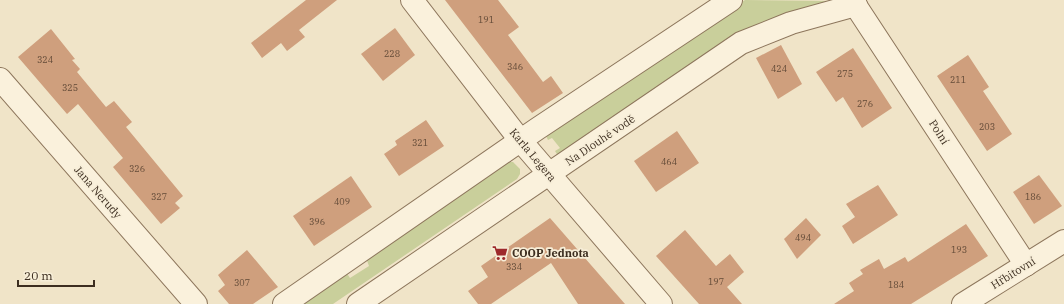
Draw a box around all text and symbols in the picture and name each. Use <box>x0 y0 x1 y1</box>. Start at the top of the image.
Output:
house number: 191 <box>478 14 494 25</box>
house number: 228 <box>384 48 400 59</box>
house number: 324 <box>37 54 53 65</box>
house number: 346 <box>507 61 523 72</box>
house number: 424 <box>771 63 787 74</box>
house number: 275 <box>837 68 853 79</box>
house number: 211 <box>950 74 966 85</box>
house number: 325 <box>62 82 78 93</box>
house number: 276 <box>857 98 873 109</box>
street label: Na Dlouhé vodě <box>562 111 638 168</box>
street label: Polní <box>926 117 952 147</box>
house number: 203 <box>979 121 995 132</box>
street label: Karla Legera <box>507 125 559 185</box>
house number: 321 <box>412 137 428 148</box>
house number: 464 <box>661 156 677 167</box>
street label: Jana Nerudy <box>71 163 125 221</box>
house number: 326 <box>129 163 145 174</box>
house number: 327 <box>151 191 167 202</box>
house number: 186 <box>1025 191 1041 202</box>
house number: 409 <box>334 196 350 207</box>
house number: 396 <box>309 216 325 227</box>
house number: 494 <box>795 232 811 243</box>
supermarket icon: COOP Jednota <box>491 244 509 262</box>
house number: 193 <box>951 244 967 255</box>
place label: COOP Jednota <box>512 246 589 260</box>
street label: Hřbitovní <box>988 254 1038 292</box>
house number: 334 <box>506 261 522 272</box>
scale bar <box>18 262 94 288</box>
text: 20 m <box>24 268 53 283</box>
house number: 197 <box>708 276 724 287</box>
house number: 307 <box>234 277 250 288</box>
house number: 184 <box>888 279 904 290</box>

